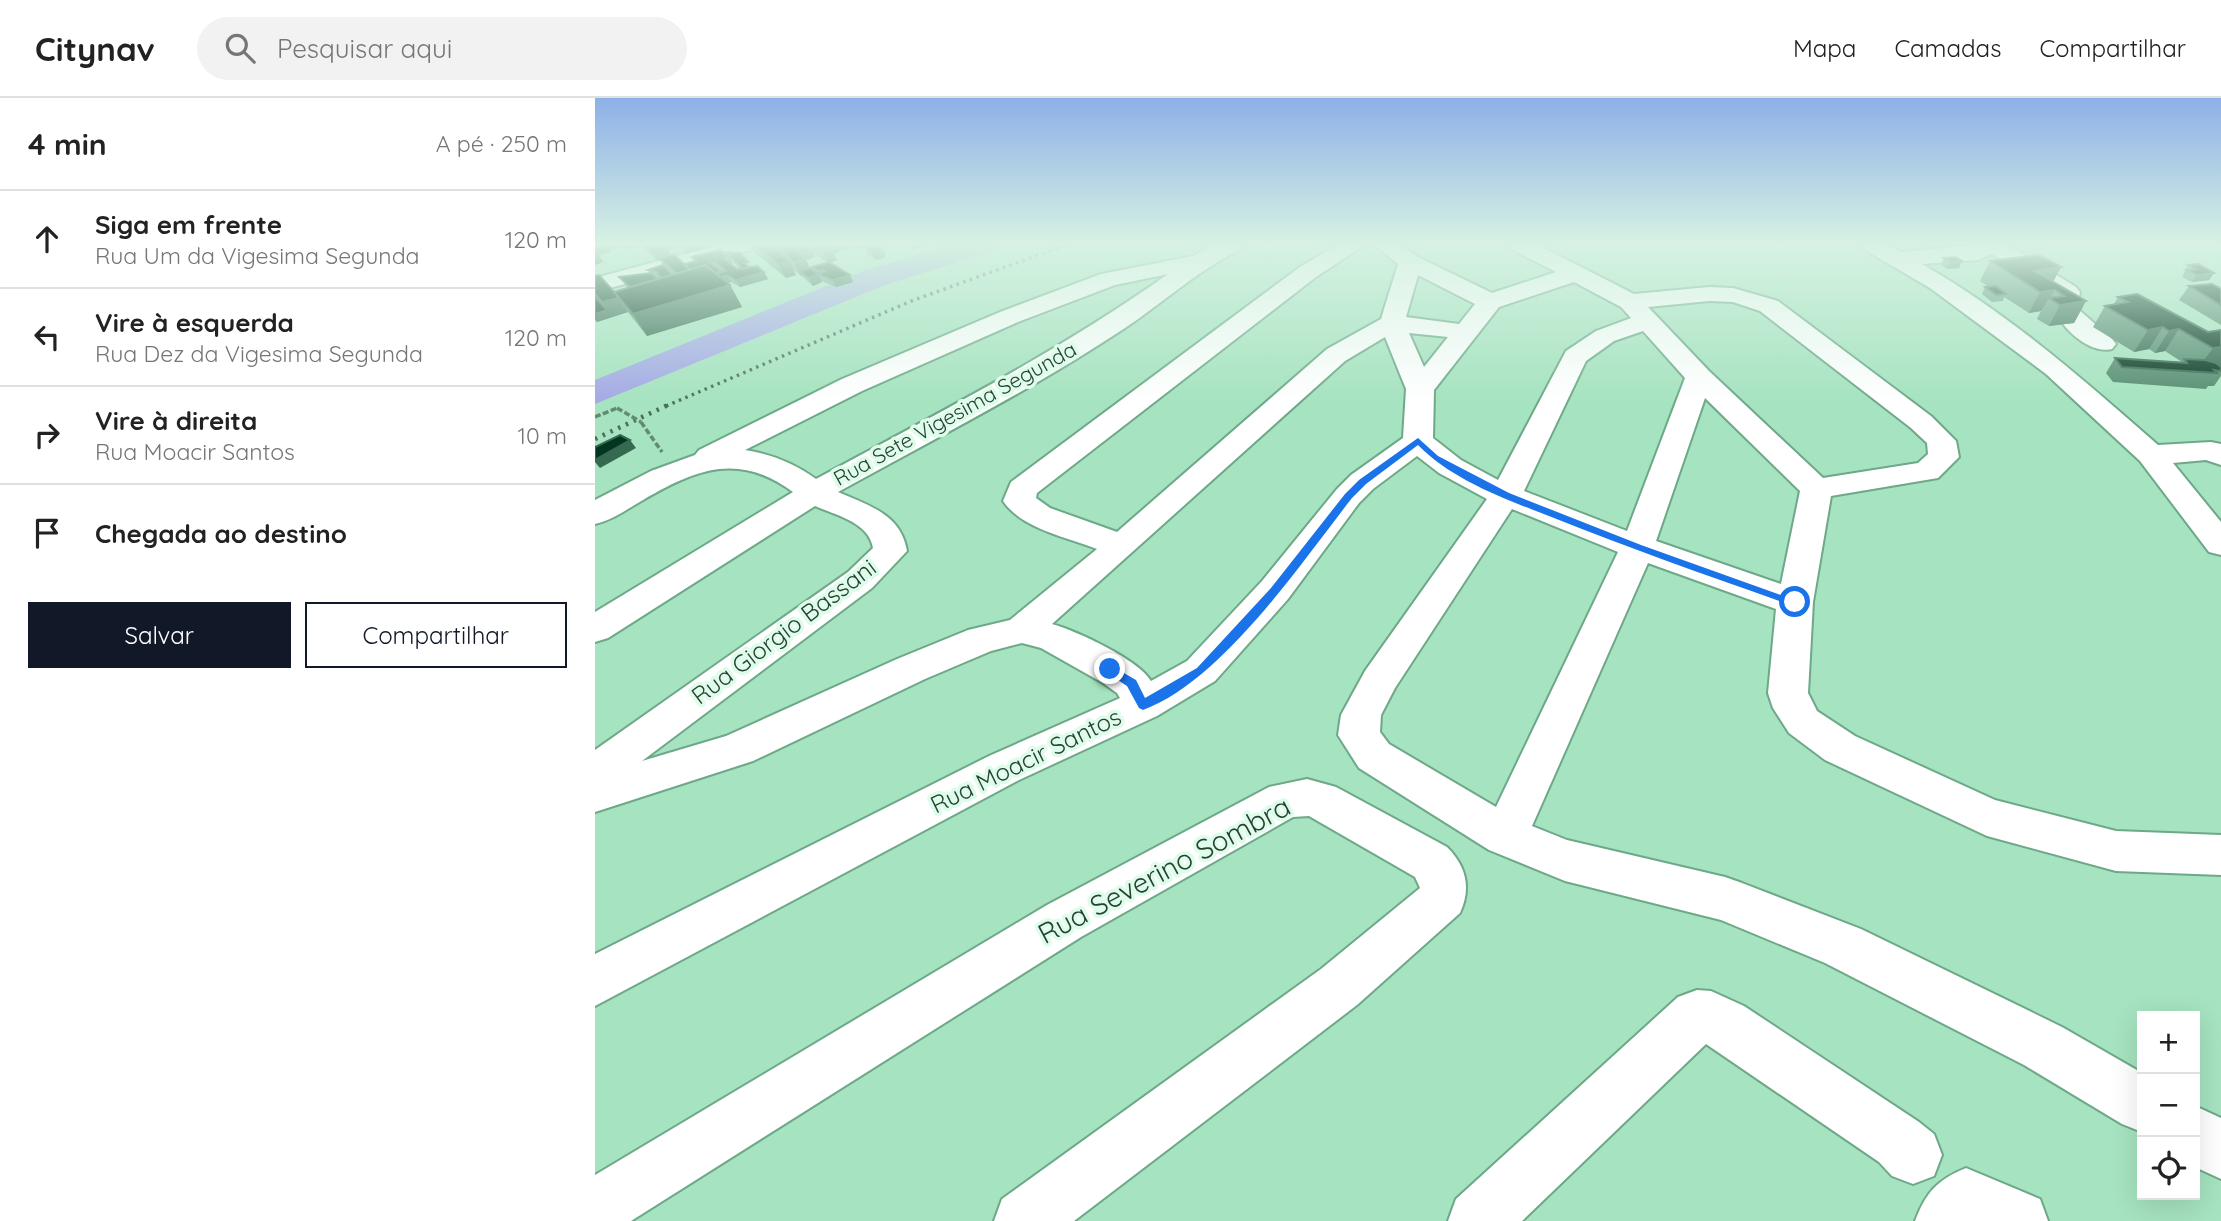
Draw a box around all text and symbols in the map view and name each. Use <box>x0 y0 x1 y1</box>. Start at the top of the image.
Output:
search box <box>197 17 687 80</box>
text: Citynav <box>35 28 155 69</box>
icon: search <box>221 29 259 67</box>
text: Pesquisar aqui <box>277 32 452 65</box>
text: Mapa <box>1793 33 1856 63</box>
text: Camadas <box>1894 33 2001 63</box>
text: Compartilhar <box>2039 33 2186 63</box>
text: 4 min <box>28 125 107 163</box>
text: A pé · 250 m <box>436 129 567 158</box>
text: Siga em frente <box>95 208 282 241</box>
icon: ahead <box>28 220 66 258</box>
text: 120 m <box>505 225 567 254</box>
text: Rua Um da Vigesima Segunda <box>95 241 420 270</box>
text: Vire à esquerda <box>95 306 294 339</box>
icon: left <box>28 318 66 356</box>
text: 120 m <box>505 323 567 352</box>
street label: Rua Sete Vigesima Segunda <box>829 335 1080 491</box>
text: Rua Dez da Vigesima Segunda <box>95 339 423 368</box>
text: Vire à direita <box>95 404 257 437</box>
icon: right <box>28 416 66 454</box>
text: 10 m <box>518 421 567 450</box>
text: Rua Moacir Santos <box>95 437 295 466</box>
icon: arrive <box>28 514 66 552</box>
text: Chegada ao destino <box>95 517 347 550</box>
street label: Rua Giorgio Bassani <box>685 552 882 710</box>
route start <box>1779 586 1810 617</box>
button: Salvar <box>28 602 291 668</box>
button: Compartilhar <box>305 602 567 668</box>
route end <box>1094 653 1125 684</box>
street label: Rua Moacir Santos <box>925 701 1126 819</box>
street label: Rua Severino Sombra <box>1031 788 1296 951</box>
map controls <box>2137 1011 2200 1200</box>
button: + <box>2137 1011 2200 1074</box>
button: − <box>2137 1074 2200 1137</box>
button: locate <box>2137 1137 2200 1200</box>

